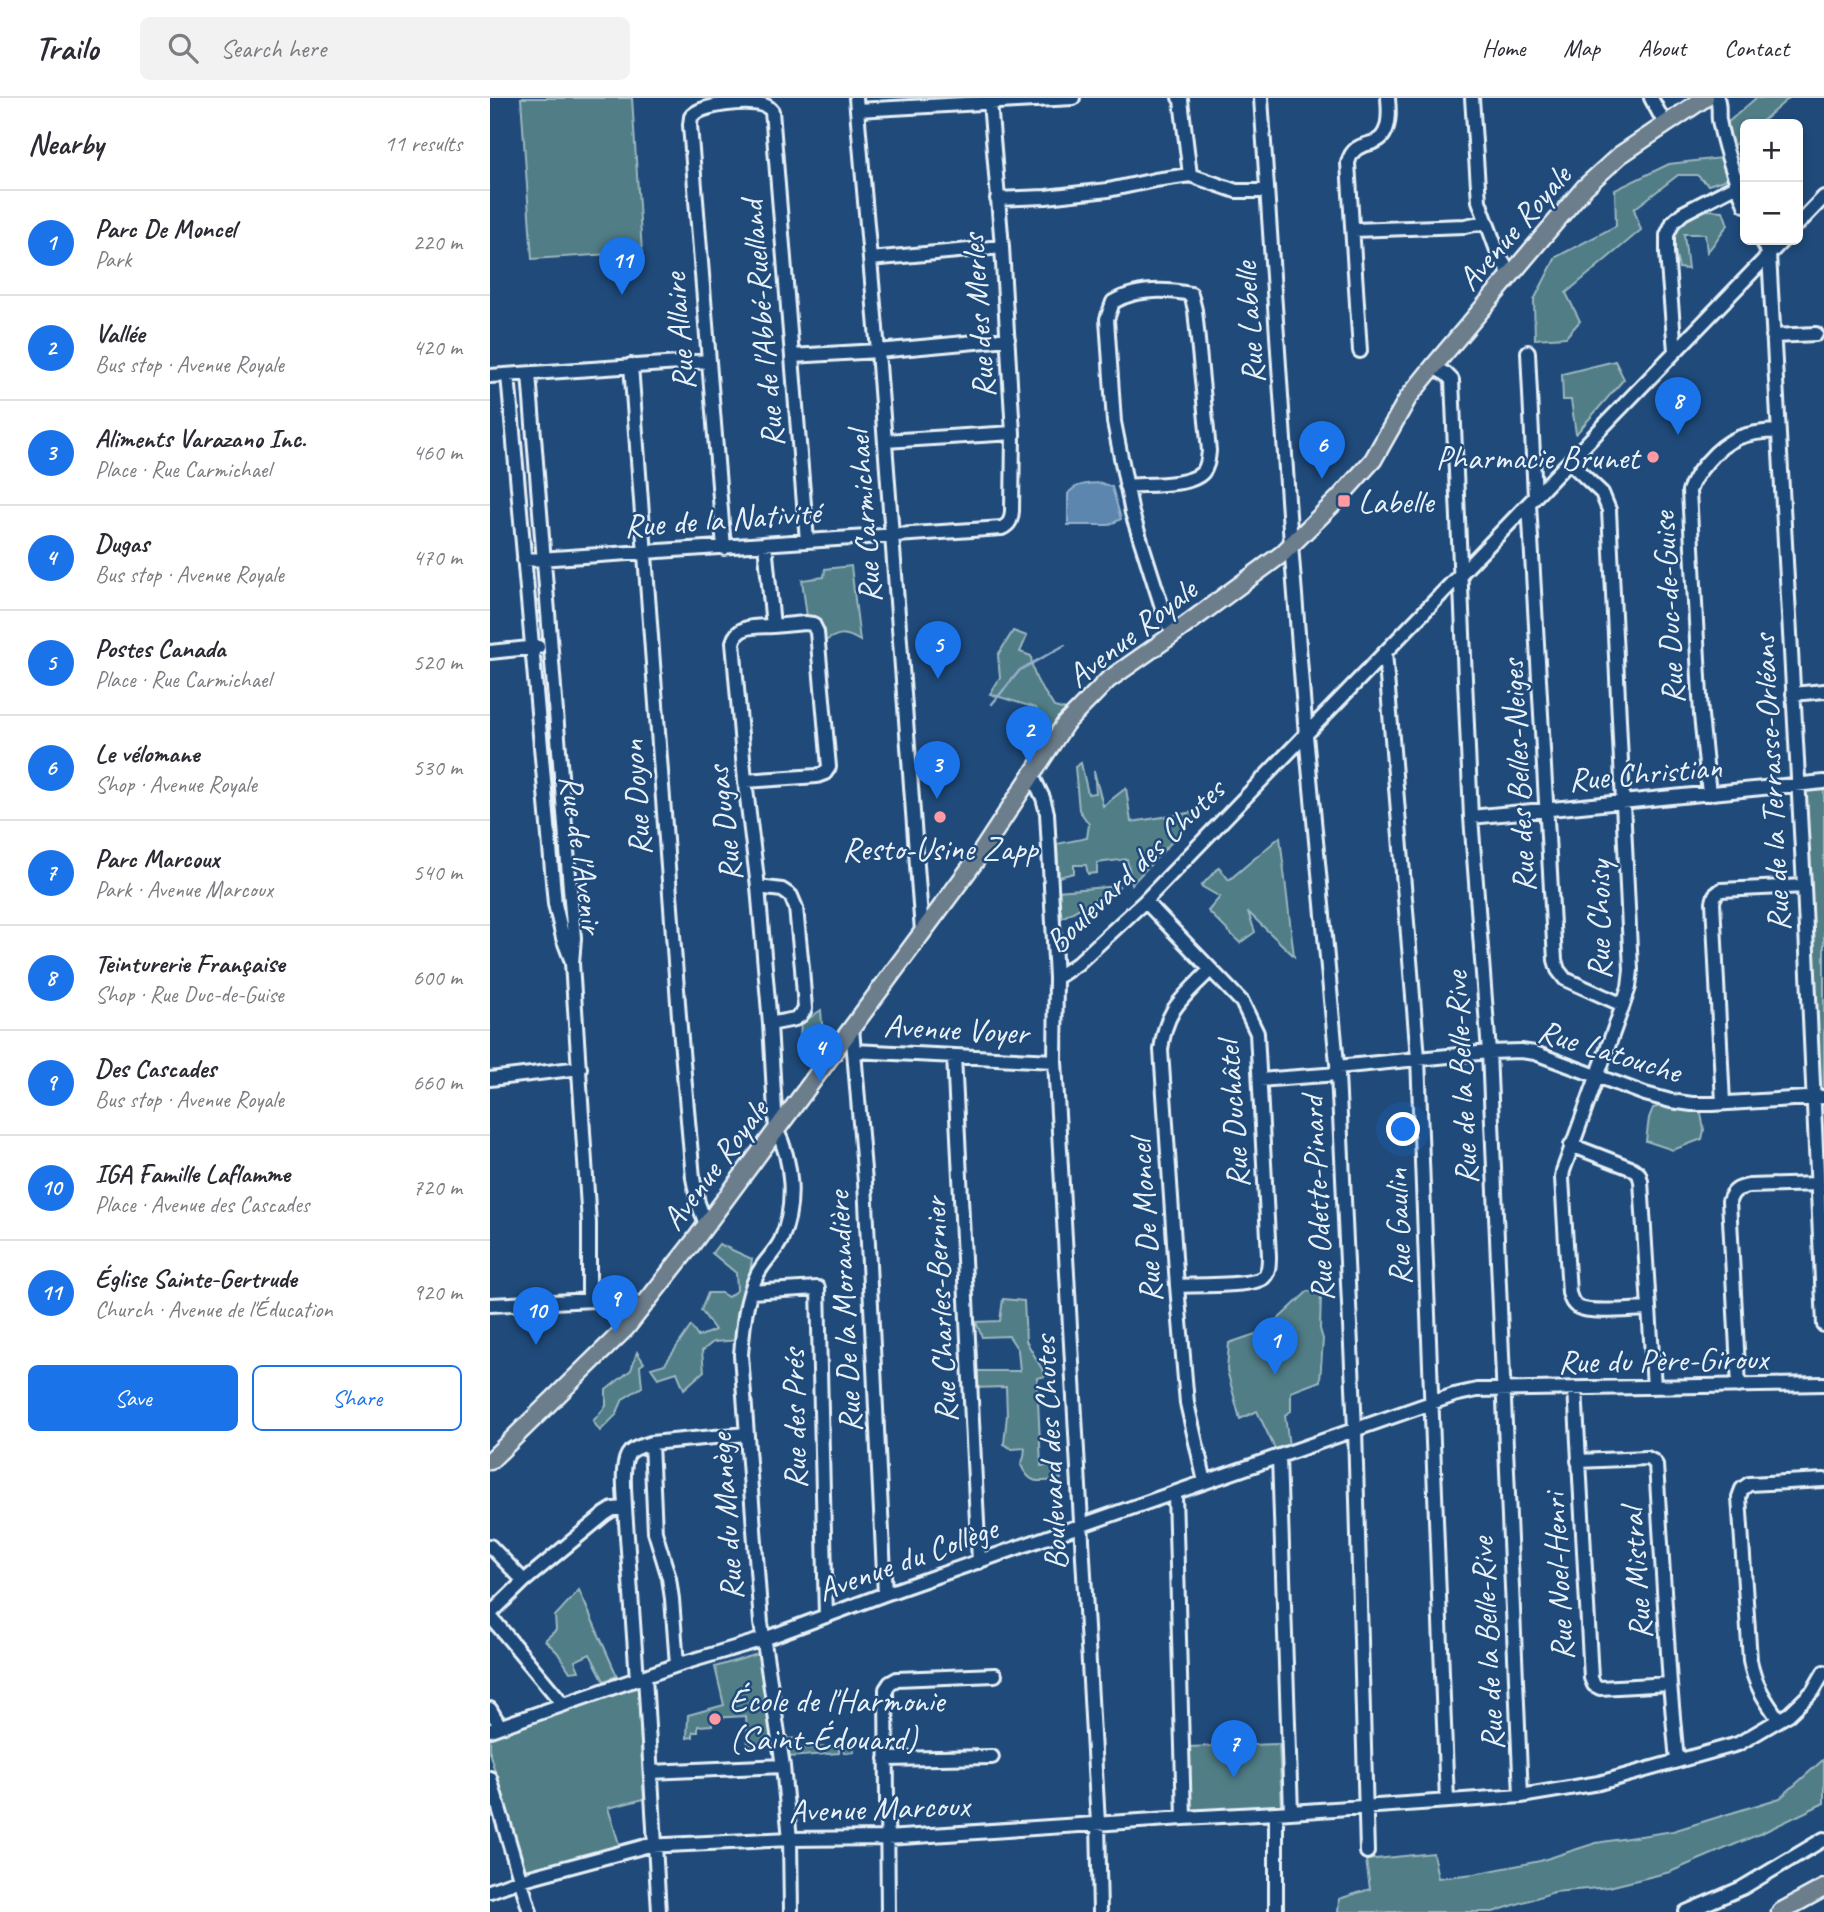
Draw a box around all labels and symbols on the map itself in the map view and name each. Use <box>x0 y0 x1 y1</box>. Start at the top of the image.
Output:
street label: Avenue Royale <box>1448 154 1581 299</box>
street label: Rue de l'Abbé-Ruelland <box>730 194 794 449</box>
street label: Rue des Merles <box>951 230 1005 399</box>
pin: 11 <box>599 237 645 295</box>
street label: Rue Labelle <box>1224 258 1274 385</box>
street label: Rue Allaire <box>653 269 705 392</box>
pin: 8 <box>1655 377 1701 435</box>
pin: 6 <box>1299 421 1345 479</box>
street label: Rue Carmichael <box>837 424 891 604</box>
place label: Pharmacie Brunet <box>1436 437 1642 479</box>
marker: Pharmacie Brunet <box>1645 449 1661 465</box>
place label: Labelle <box>1358 481 1436 523</box>
street label: Rue de la Nativité <box>623 491 827 547</box>
marker: Labelle <box>1336 493 1352 509</box>
street label: Rue Duc-de-Guise <box>1642 509 1694 705</box>
street label: Avenue Royale <box>1058 568 1207 697</box>
pin: 5 <box>915 621 961 679</box>
street label: Rue de la Terrasse-Orléans <box>1742 631 1800 933</box>
street label: Rue des Belles-Neiges <box>1491 656 1545 893</box>
pin: 2 <box>1006 706 1052 764</box>
street label: Rue Doyon <box>611 738 661 857</box>
pin: 3 <box>914 741 960 799</box>
street label: Rue Christian <box>1567 745 1724 801</box>
street label: Rue Dugas <box>696 761 752 884</box>
street label: Boulevard des Chutes <box>1036 767 1236 962</box>
street label: Rue de l'Avenir <box>550 772 614 939</box>
marker: Resto-Usine Zapp <box>932 809 948 825</box>
place label: Resto-Usine Zapp <box>842 828 1039 870</box>
street label: Rue Choisy <box>1578 858 1620 980</box>
street label: Rue de la Belle-Rive <box>1434 968 1488 1186</box>
street label: Avenue Voyer <box>883 1004 1032 1054</box>
street label: Rue Latouche <box>1533 1009 1688 1093</box>
pin: 4 <box>797 1024 843 1082</box>
street label: Rue Duchâtel <box>1207 1035 1259 1190</box>
street label: Avenue Royale <box>652 1089 779 1239</box>
street label: Rue Odette-Pinard <box>1290 1090 1343 1303</box>
your location <box>1386 1112 1420 1146</box>
street label: Rue De Moncel <box>1118 1132 1172 1304</box>
street label: Rue Gaulin <box>1375 1168 1421 1286</box>
street label: Rue De la Morandière <box>817 1188 871 1434</box>
street label: Rue Charles-Bernier <box>913 1193 967 1424</box>
pin: 9 <box>592 1275 638 1333</box>
pin: 10 <box>513 1287 559 1345</box>
pin: 1 <box>1252 1317 1298 1375</box>
street label: Boulevard des Chutes <box>1023 1332 1077 1571</box>
street label: Rue du Père-Giroux <box>1558 1337 1771 1383</box>
street label: Rue des Prés <box>772 1346 816 1489</box>
street label: Rue du Manège <box>699 1430 753 1602</box>
street label: Rue Noel-Henri <box>1532 1488 1583 1662</box>
street label: Rue Mistral <box>1610 1501 1662 1641</box>
street label: Avenue du Collège <box>812 1506 1005 1611</box>
street label: Rue de la Belle-Rive <box>1460 1534 1514 1752</box>
place label: École de l'Harmonie (Saint-Édouard) <box>729 1680 947 1760</box>
marker: École de l'Harmonie (Saint-Édouard) <box>707 1711 723 1727</box>
pin: 7 <box>1211 1720 1257 1778</box>
street label: Avenue Marcoux <box>788 1784 973 1832</box>

